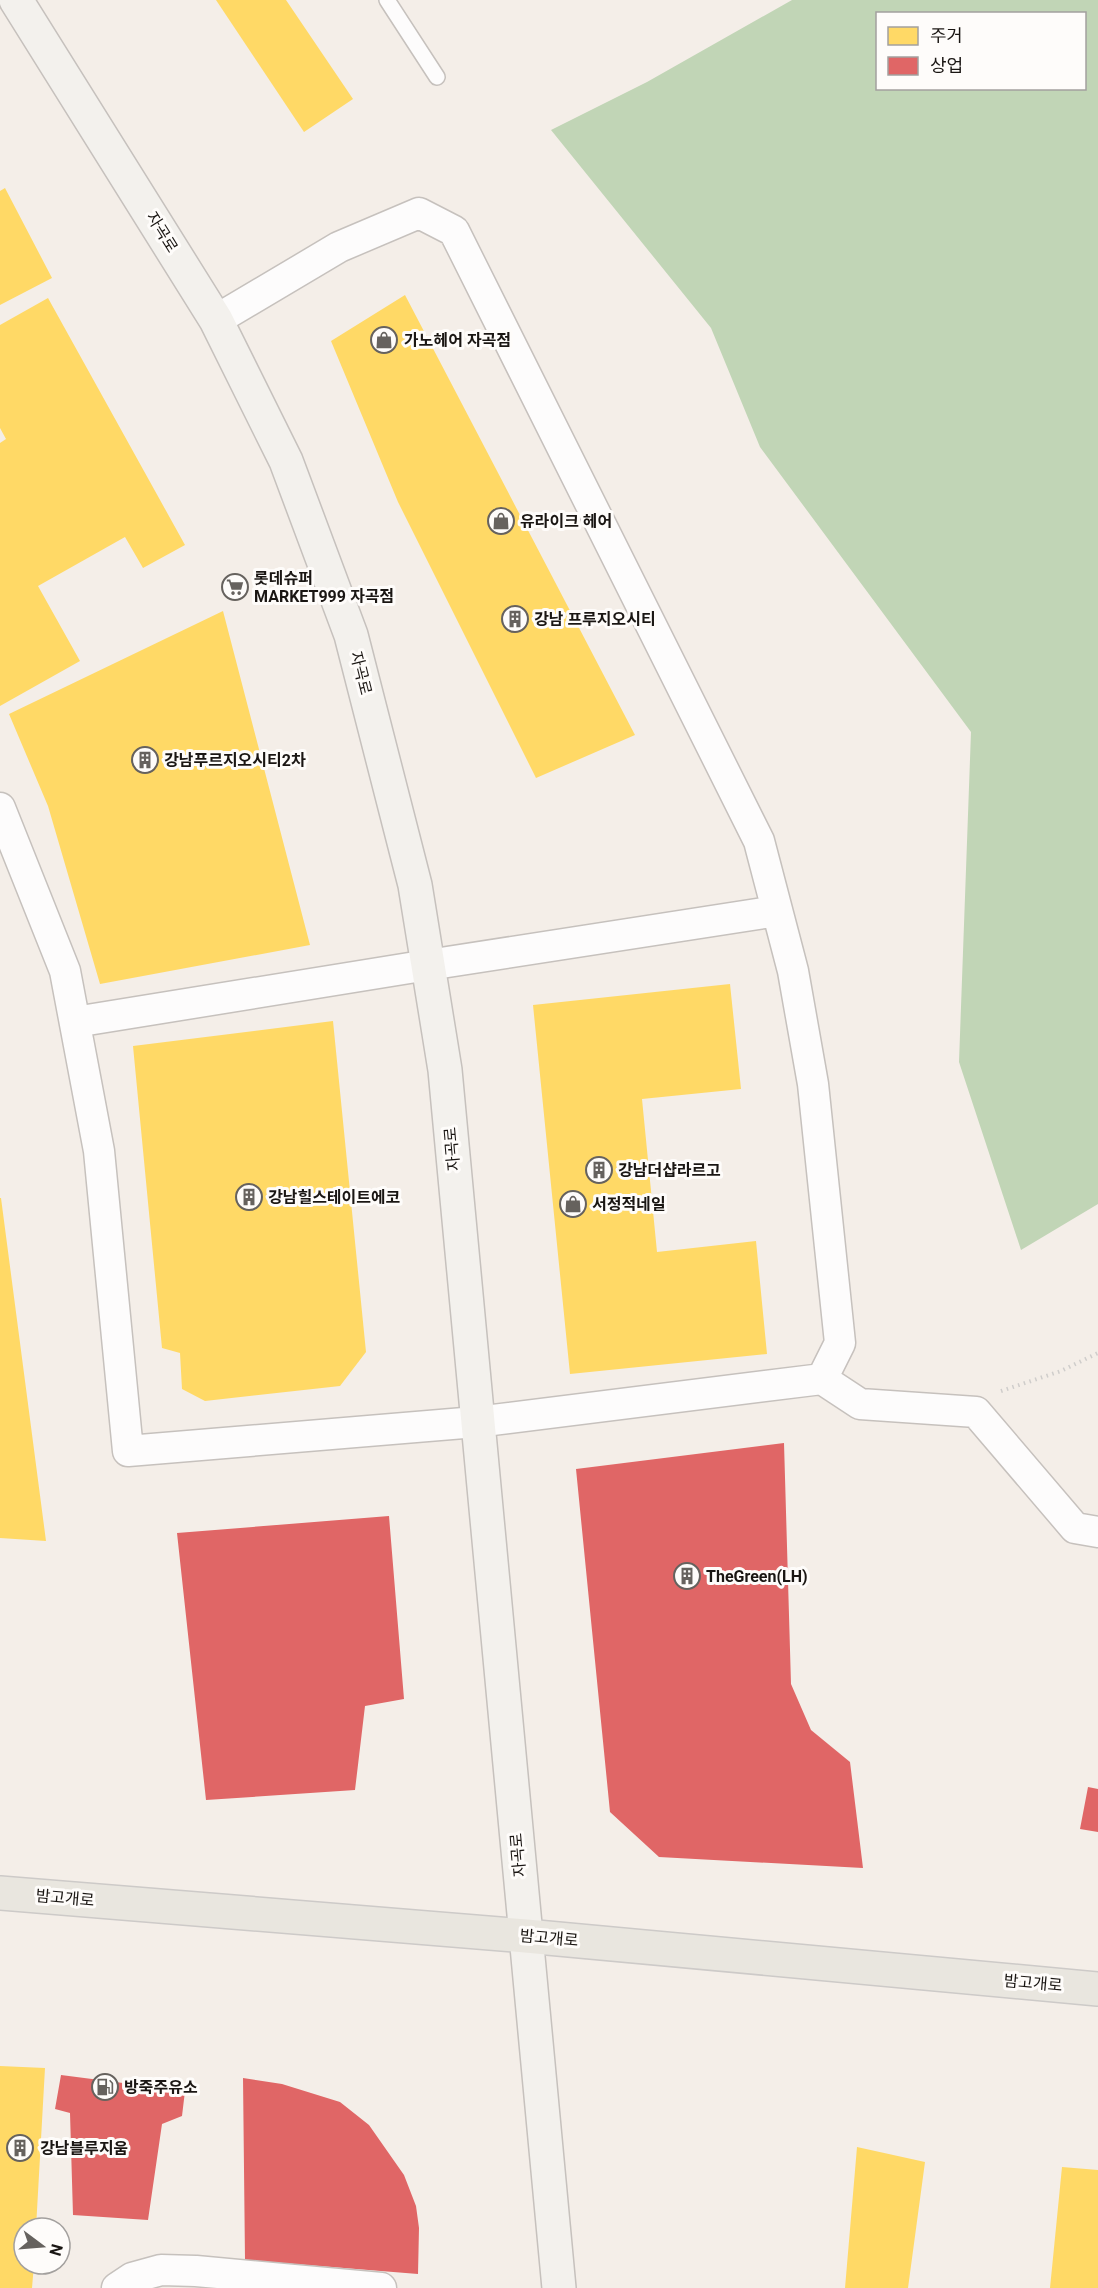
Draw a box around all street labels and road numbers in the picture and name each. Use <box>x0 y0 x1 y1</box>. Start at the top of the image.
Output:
street label: 자곡로 <box>142 208 182 256</box>
street label: 자곡로 <box>346 649 376 697</box>
street label: 자곡로 <box>441 1126 463 1172</box>
street label: 자곡로 <box>507 1832 529 1878</box>
street label: 밤고개로 <box>35 1886 95 1910</box>
street label: 밤고개로 <box>519 1926 579 1950</box>
street label: 밤고개로 <box>1003 1971 1063 1995</box>

